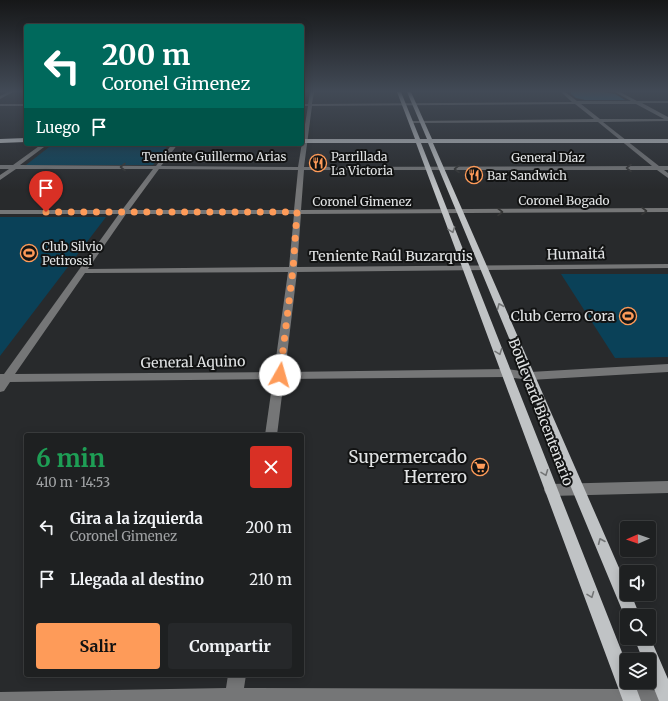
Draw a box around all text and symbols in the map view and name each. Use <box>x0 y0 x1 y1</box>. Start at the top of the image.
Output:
text: 200 m <box>102 37 190 73</box>
icon: left <box>36 40 88 92</box>
text: Coronel Gimenez <box>102 72 250 95</box>
icon: arrive <box>88 116 110 138</box>
text: Luego <box>36 118 80 137</box>
street label: Teniente Guillermo Arias <box>142 149 286 164</box>
place label: Parrillada La Victoria <box>331 149 394 178</box>
street label: General Díaz <box>511 150 585 165</box>
restaurant icon: Parrillada La Victoria <box>308 153 328 173</box>
one-way arrow <box>120 163 126 171</box>
one-way arrow <box>626 164 632 172</box>
one-way arrow <box>454 165 460 173</box>
restaurant icon: Bar Sandwich <box>464 165 484 185</box>
place label: Bar Sandwich <box>487 168 567 183</box>
pin <box>29 171 63 212</box>
icon: arrive <box>35 177 57 199</box>
street label: Coronel Bogado <box>519 193 609 208</box>
street label: Coronel Gimenez <box>313 194 412 209</box>
one-way arrow <box>641 207 647 215</box>
one-way arrow <box>497 208 503 216</box>
one-way arrow <box>447 227 456 234</box>
place label: Club Silvio Petirossi <box>42 239 103 268</box>
sports icon: Club Silvio Petirossi <box>19 243 39 263</box>
street label: Humaitá <box>547 244 606 264</box>
street label: Teniente Raúl Buzarquis <box>309 247 473 265</box>
one-way arrow <box>497 302 505 309</box>
sports icon: Club Cerro Cora <box>618 306 638 326</box>
place label: Club Cerro Cora <box>511 307 615 325</box>
street label: Boulevard Bicentenario <box>505 336 577 488</box>
one-way arrow <box>494 348 502 355</box>
street label: General Aquino <box>141 352 245 372</box>
position arrow <box>259 354 301 396</box>
text: 6 min <box>36 443 105 474</box>
button: close <box>250 446 292 488</box>
place label: Supermercado Herrero <box>348 446 467 488</box>
supermarket icon: Supermercado Herrero <box>470 457 490 477</box>
one-way arrow <box>540 470 548 477</box>
text: 410 m · 14:53 <box>36 474 110 491</box>
text: Gira a la izquierda <box>70 509 203 528</box>
icon: left <box>36 516 58 538</box>
text: 200 m <box>245 518 292 537</box>
north arrow <box>620 521 656 557</box>
map controls <box>620 521 656 689</box>
text: Coronel Gimenez <box>70 528 177 545</box>
one-way arrow <box>597 538 605 545</box>
button: sound <box>620 565 656 601</box>
icon: arrive <box>36 568 58 590</box>
text: Llegada al destino <box>70 570 204 589</box>
text: 210 m <box>249 570 292 589</box>
one-way arrow <box>587 591 595 598</box>
button: search <box>620 609 656 645</box>
button: Salir <box>36 623 160 669</box>
button: Compartir <box>168 623 292 669</box>
button: layers <box>620 653 656 689</box>

